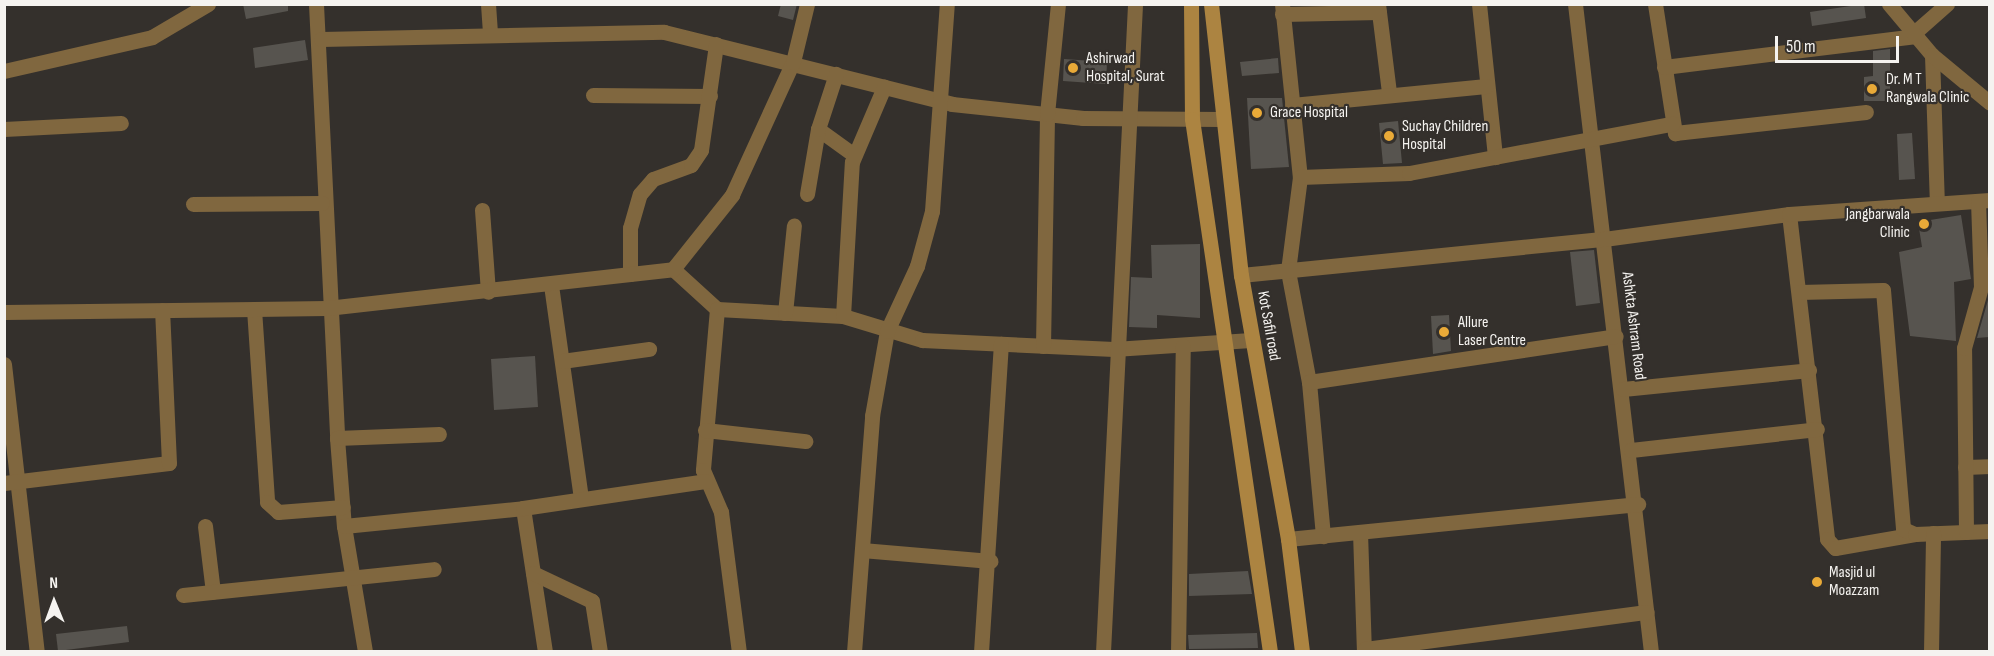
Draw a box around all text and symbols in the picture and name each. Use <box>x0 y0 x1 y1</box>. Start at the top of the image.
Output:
scale bar <box>1778 24 1902 62</box>
text: 50 m <box>1786 36 1816 57</box>
place label: Ashirwad Hospital, Surat <box>1086 49 1165 87</box>
marker: Ashirwad Hospital, Surat <box>1064 59 1082 77</box>
place label: Dr. M T Rangwala Clinic <box>1886 70 1969 108</box>
marker: Dr. M T Rangwala Clinic <box>1863 80 1881 98</box>
place label: Grace Hospital <box>1270 103 1348 123</box>
marker: Grace Hospital <box>1248 104 1266 122</box>
place label: Suchay Children Hospital <box>1402 117 1488 155</box>
marker: Suchay Children Hospital <box>1380 127 1398 145</box>
place label: Jangbarwala Clinic <box>1846 205 1910 243</box>
marker: Jangbarwala Clinic <box>1915 215 1933 233</box>
street label: Ashkta Ashram Road <box>1617 271 1649 381</box>
street label: Kot Safil road <box>1252 290 1284 362</box>
place label: Allure Laser Centre <box>1458 313 1526 351</box>
marker: Allure Laser Centre <box>1435 323 1453 341</box>
place label: Masjid ul Moazzam <box>1829 563 1879 601</box>
north arrow <box>24 572 84 632</box>
text: N <box>49 574 58 593</box>
marker: Masjid ul Moazzam <box>1810 575 1824 589</box>

